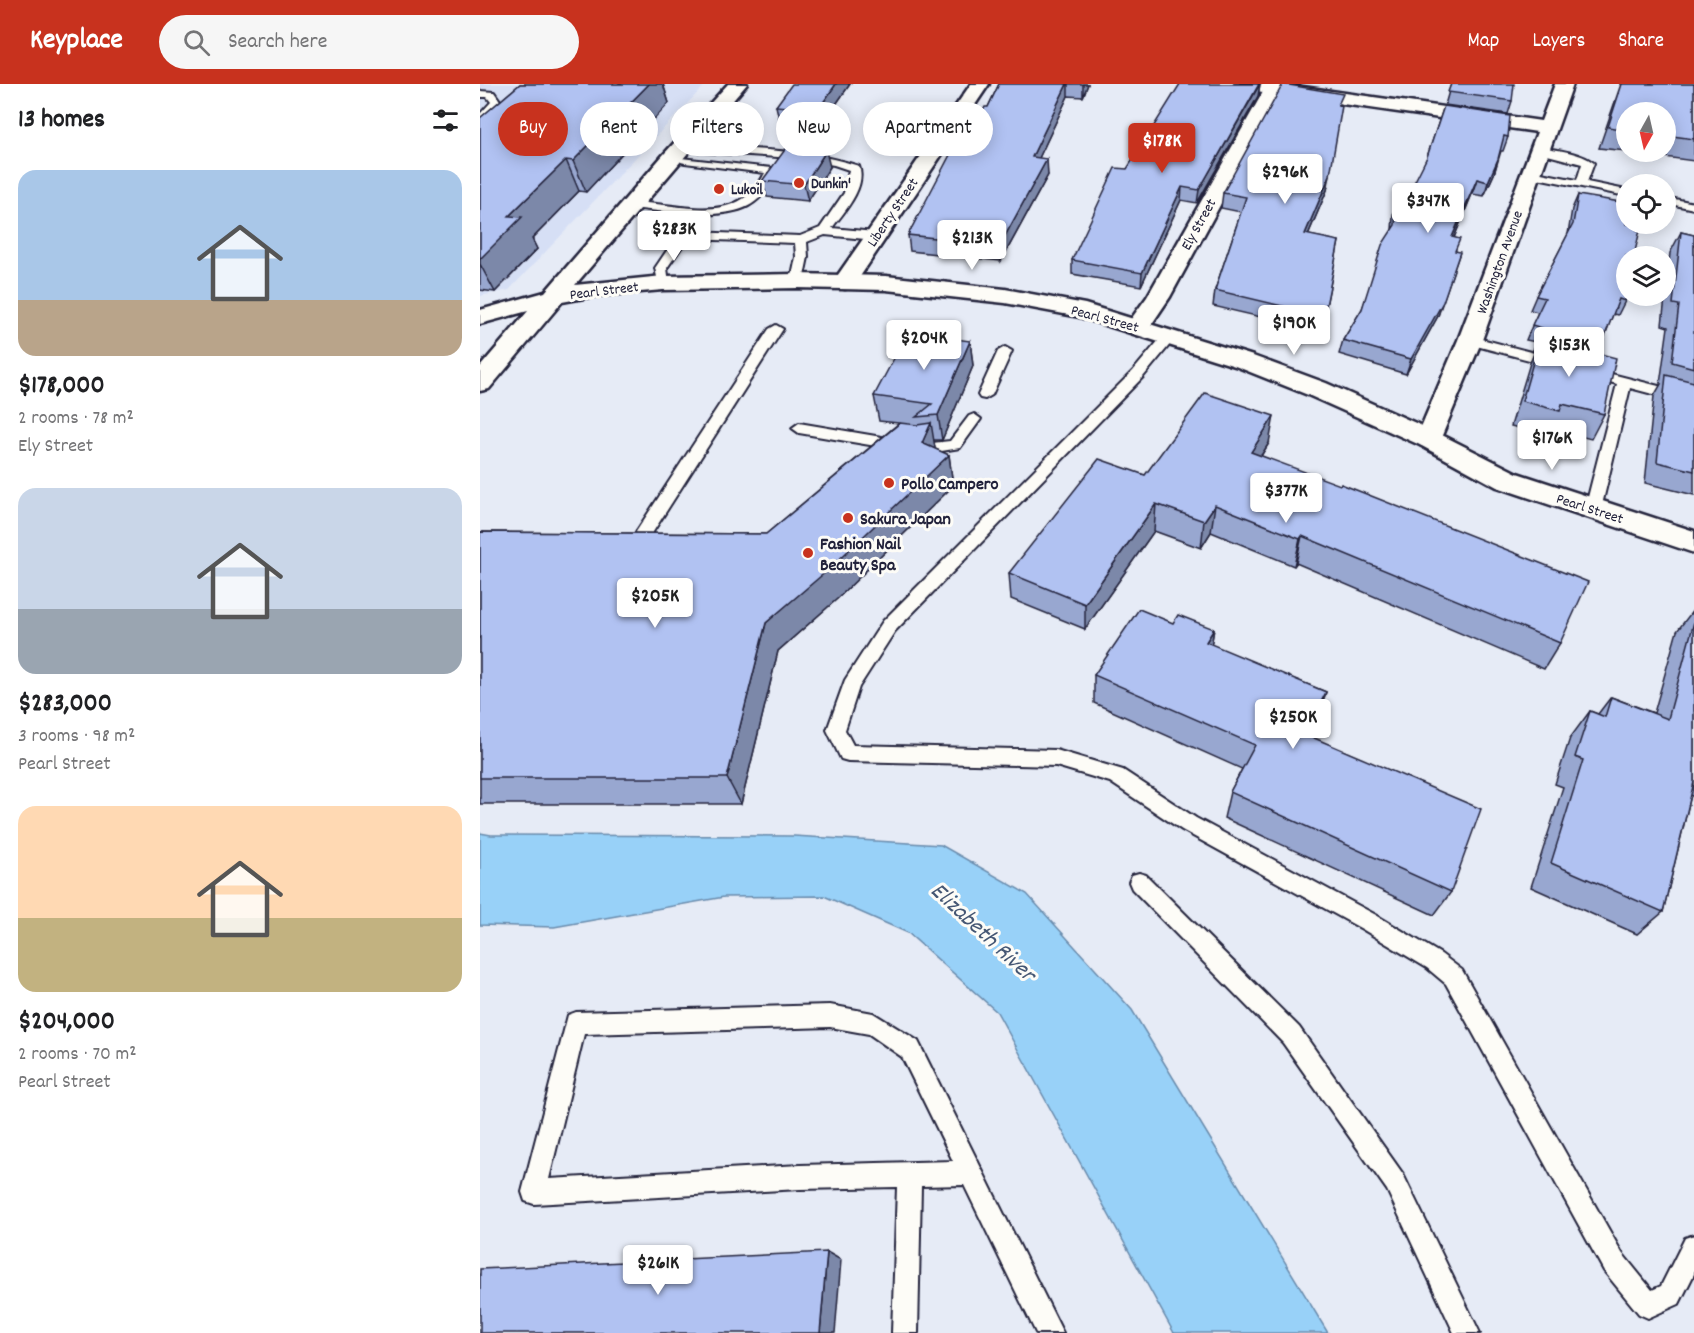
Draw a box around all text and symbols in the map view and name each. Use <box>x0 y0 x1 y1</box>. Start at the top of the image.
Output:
search box <box>159 15 579 69</box>
text: Keyplace <box>30 22 123 62</box>
icon: search <box>180 26 213 59</box>
text: Search here <box>228 27 327 58</box>
text: Map <box>1468 27 1499 57</box>
text: Layers <box>1532 27 1585 57</box>
text: Share <box>1618 27 1664 57</box>
text: 13 homes <box>18 102 105 139</box>
chip: Buy <box>498 102 568 156</box>
chip: Rent <box>580 102 658 156</box>
chip: Filters <box>670 102 764 156</box>
chip: New <box>776 102 851 156</box>
chip: Apartment <box>863 102 993 156</box>
north arrow <box>1616 102 1676 162</box>
map controls <box>1616 102 1676 306</box>
icon: filters <box>429 104 462 137</box>
pin: $178K <box>1120 123 1204 174</box>
text: $178K <box>1142 128 1182 156</box>
pin: $296K <box>1243 154 1327 205</box>
text: $296K <box>1261 159 1309 187</box>
place label: Dunkin' <box>811 174 851 196</box>
street label: Liberty Street <box>862 174 925 252</box>
button: locate <box>1616 174 1676 234</box>
marker: Dunkin' <box>792 176 806 190</box>
place label: Lukoil <box>731 180 763 202</box>
marker: Lukoil <box>712 182 726 196</box>
pin: $347K <box>1386 183 1470 234</box>
text: $347K <box>1406 188 1450 216</box>
street label: Ely Street <box>1176 195 1223 255</box>
street label: Washington Avenue <box>1472 207 1530 318</box>
icon: home <box>186 209 294 317</box>
pin: $283K <box>632 211 716 262</box>
text: $283K <box>651 216 697 244</box>
pin: $213K <box>930 220 1014 271</box>
text: $213K <box>951 225 993 253</box>
button: layers <box>1616 246 1676 306</box>
street label: Pearl Street <box>568 277 641 307</box>
street label: Pearl Street <box>1068 300 1141 340</box>
pin: $190K <box>1252 305 1336 356</box>
text: $190K <box>1272 310 1316 338</box>
pin: $204K <box>882 320 966 371</box>
text: $204K <box>900 325 948 353</box>
pin: $153K <box>1527 327 1611 378</box>
text: $153K <box>1548 332 1590 360</box>
text: $178,000 <box>18 368 105 405</box>
text: 2 rooms · 78 m² <box>18 405 134 433</box>
pin: $176K <box>1510 420 1594 471</box>
text: $176K <box>1531 425 1573 453</box>
text: Ely Street <box>18 433 93 461</box>
place label: Pollo Campero <box>901 473 999 498</box>
pin: $377K <box>1244 473 1328 524</box>
marker: Pollo Campero <box>882 476 896 490</box>
text: $377K <box>1264 478 1308 506</box>
street label: Pearl Street <box>1553 489 1626 531</box>
place label: Sakura Japan <box>860 508 951 533</box>
marker: Sakura Japan <box>841 511 855 525</box>
icon: home <box>186 527 294 635</box>
place label: Fashion Nail Beauty Spa <box>820 533 902 579</box>
marker: Fashion Nail Beauty Spa <box>801 546 815 560</box>
pin: $205K <box>613 578 697 629</box>
text: $205K <box>631 583 679 611</box>
text: $283,000 <box>18 686 112 723</box>
pin: $250K <box>1251 699 1335 750</box>
text: $250K <box>1269 704 1317 732</box>
text: 3 rooms · 98 m² <box>18 723 135 751</box>
text: Pearl Street <box>18 751 111 779</box>
icon: home <box>186 845 294 953</box>
water label: Elizabeth River <box>922 875 1045 993</box>
text: $204,000 <box>18 1004 115 1041</box>
text: 2 rooms · 70 m² <box>18 1041 137 1069</box>
text: Pearl Street <box>18 1069 111 1097</box>
pin: $261K <box>616 1245 700 1296</box>
text: $261K <box>637 1250 679 1278</box>

